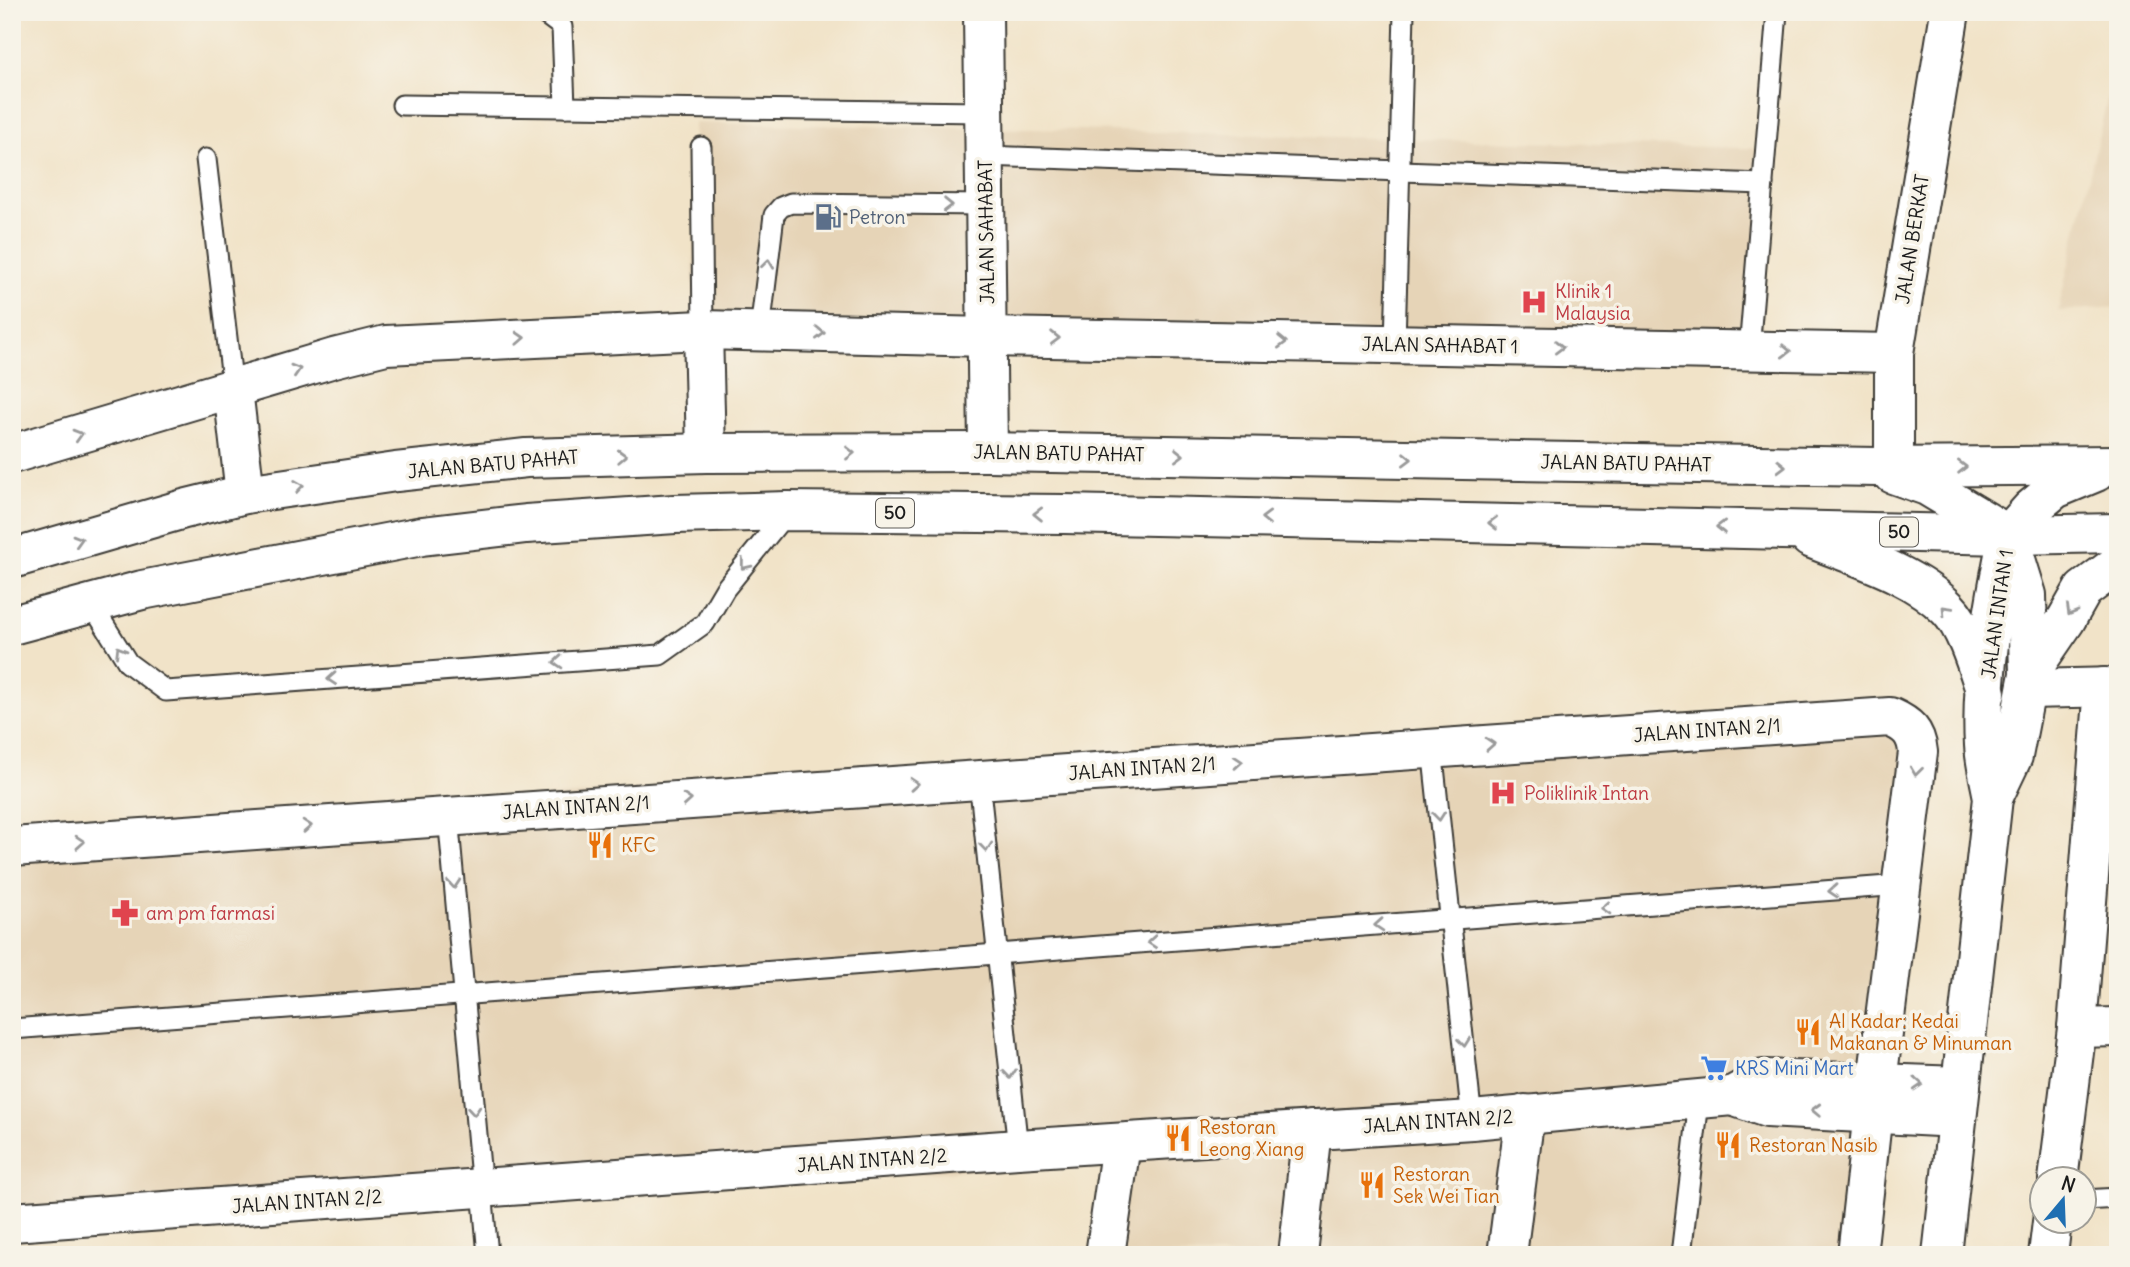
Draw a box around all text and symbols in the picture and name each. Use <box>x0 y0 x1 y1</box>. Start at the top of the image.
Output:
street label: JALAN SAHABAT <box>973 160 999 304</box>
street label: JALAN BERKAT <box>1890 172 1934 306</box>
one-way arrow <box>943 197 954 212</box>
fuel station icon: Petron <box>813 202 843 232</box>
place label: Petron <box>849 205 906 229</box>
one-way arrow <box>761 258 776 269</box>
place label: Klinik 1 Malaysia <box>1555 279 1631 325</box>
hospital icon: Klinik 1 Malaysia <box>1519 287 1549 317</box>
one-way arrow <box>816 325 826 341</box>
one-way arrow <box>514 331 525 346</box>
one-way arrow <box>1050 331 1061 346</box>
street label: JALAN SAHABAT 1 <box>1362 332 1518 358</box>
one-way arrow <box>1278 334 1288 350</box>
one-way arrow <box>1554 339 1565 355</box>
one-way arrow <box>1781 344 1792 359</box>
one-way arrow <box>289 363 301 378</box>
one-way arrow <box>71 428 83 443</box>
street label: JALAN BATU PAHAT <box>973 440 1145 466</box>
street label: JALAN BATU PAHAT <box>407 445 579 483</box>
one-way arrow <box>845 445 856 461</box>
one-way arrow <box>1174 447 1185 463</box>
one-way arrow <box>617 448 628 463</box>
street label: JALAN BATU PAHAT <box>1540 450 1712 476</box>
one-way arrow <box>1402 451 1412 467</box>
one-way arrow <box>1776 458 1787 474</box>
one-way arrow <box>1957 459 1968 475</box>
one-way arrow <box>293 479 305 494</box>
road number: 50 <box>876 499 914 528</box>
one-way arrow <box>1033 506 1043 522</box>
one-way arrow <box>1260 511 1271 526</box>
one-way arrow <box>1487 515 1498 531</box>
road number: 50 <box>1880 518 1918 546</box>
one-way arrow <box>1715 520 1726 535</box>
one-way arrow <box>72 533 84 548</box>
street label: JALAN INTAN 1 <box>1976 548 2018 680</box>
one-way arrow <box>740 557 753 569</box>
one-way arrow <box>2066 604 2079 617</box>
one-way arrow <box>1942 606 1954 619</box>
one-way arrow <box>116 645 129 658</box>
one-way arrow <box>553 654 564 669</box>
one-way arrow <box>326 671 337 686</box>
street label: JALAN INTAN 2/1 <box>1633 713 1781 747</box>
one-way arrow <box>1485 737 1496 752</box>
street label: JALAN INTAN 2/1 <box>1068 751 1216 785</box>
one-way arrow <box>1233 754 1244 769</box>
one-way arrow <box>1909 765 1924 777</box>
one-way arrow <box>908 777 919 792</box>
hospital icon: Poliklinik Intan <box>1488 778 1518 808</box>
place label: Poliklinik Intan <box>1524 781 1649 805</box>
street label: JALAN INTAN 2/1 <box>502 790 650 824</box>
one-way arrow <box>681 792 692 807</box>
one-way arrow <box>1431 811 1446 822</box>
one-way arrow <box>302 819 313 834</box>
restaurant icon: KFC <box>585 830 615 860</box>
place label: KFC <box>621 833 656 857</box>
one-way arrow <box>75 835 86 850</box>
one-way arrow <box>979 841 994 853</box>
one-way arrow <box>446 879 461 890</box>
one-way arrow <box>1827 883 1838 898</box>
pharmacy icon: am pm farmasi <box>110 898 140 928</box>
one-way arrow <box>1600 900 1611 915</box>
place label: am pm farmasi <box>146 901 275 925</box>
one-way arrow <box>1373 917 1384 932</box>
one-way arrow <box>1147 934 1158 949</box>
place label: Al Kadar: Kedai Makanan & Minuman <box>1829 1009 2012 1055</box>
restaurant icon: Al Kadar: Kedai Makanan & Minuman <box>1793 1017 1823 1047</box>
one-way arrow <box>1456 1036 1471 1048</box>
supermarket icon: KRS Mini Mart <box>1699 1053 1729 1083</box>
place label: KRS Mini Mart <box>1735 1056 1854 1080</box>
one-way arrow <box>1003 1068 1018 1079</box>
one-way arrow <box>1913 1077 1924 1092</box>
one-way arrow <box>1810 1102 1821 1118</box>
street label: JALAN INTAN 2/2 <box>1362 1104 1514 1138</box>
one-way arrow <box>467 1105 482 1116</box>
place label: Restoran Leong Xiang <box>1199 1115 1304 1161</box>
restaurant icon: Restoran Leong Xiang <box>1163 1123 1193 1153</box>
restaurant icon: Restoran Nasib <box>1713 1130 1743 1160</box>
place label: Restoran Nasib <box>1749 1133 1878 1157</box>
street label: JALAN INTAN 2/2 <box>796 1143 948 1177</box>
place label: Restoran Sek Wei Tian <box>1393 1162 1500 1208</box>
north arrow <box>2028 1166 2098 1236</box>
restaurant icon: Restoran Sek Wei Tian <box>1357 1170 1387 1200</box>
text: N <box>2058 1170 2079 1197</box>
street label: JALAN INTAN 2/2 <box>231 1184 383 1218</box>

